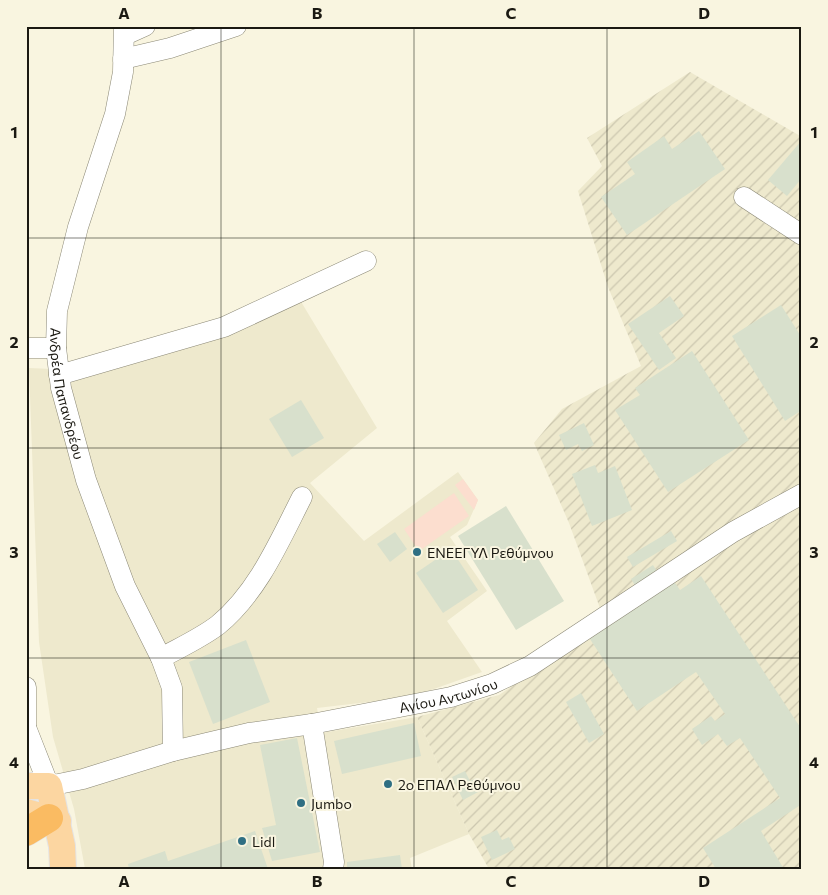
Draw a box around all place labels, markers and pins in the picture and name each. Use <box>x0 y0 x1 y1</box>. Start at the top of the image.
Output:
place label: ΕΝΕΕΓΥΛ Ρεθύμνου <box>427 544 554 561</box>
marker: ΕΝΕΕΓΥΛ Ρεθύμνου <box>411 546 423 558</box>
place label: 2ο ΕΠΑΛ Ρεθύμνου <box>398 776 521 793</box>
marker: 2ο ΕΠΑΛ Ρεθύμνου <box>382 778 394 790</box>
place label: Jumbo <box>311 795 352 812</box>
marker: Jumbo <box>295 797 307 809</box>
place label: Lidl <box>252 833 275 850</box>
marker: Lidl <box>236 835 248 847</box>

